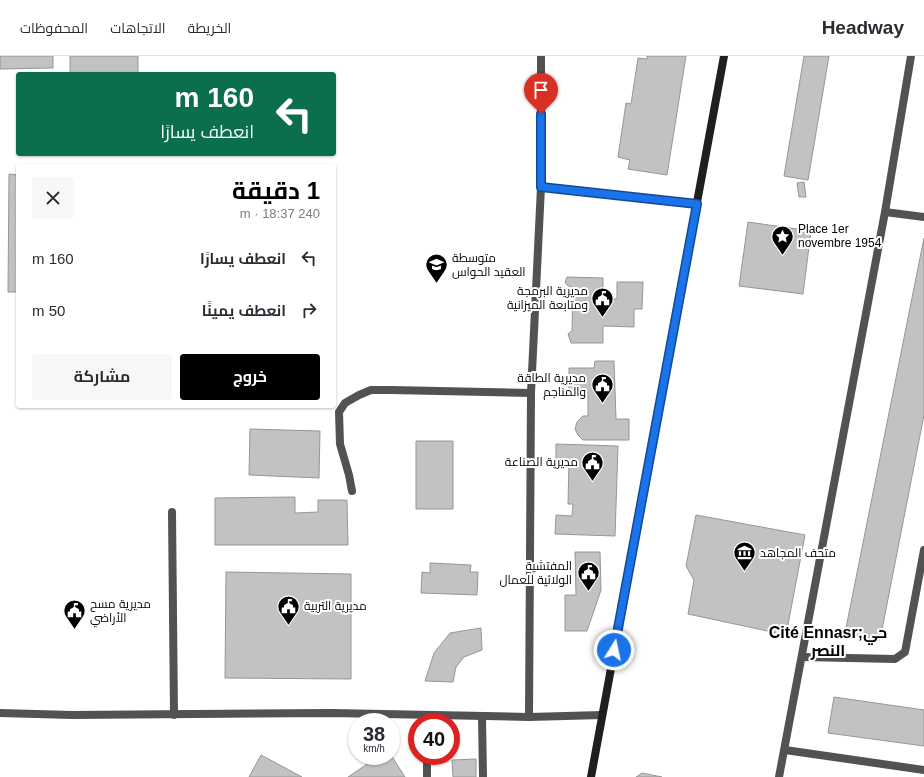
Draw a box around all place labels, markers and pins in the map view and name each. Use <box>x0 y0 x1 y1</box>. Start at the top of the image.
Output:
pin <box>524 73 558 114</box>
place label: Place 1er novembre 1954 <box>798 222 882 250</box>
place icon: Place 1er novembre 1954 <box>770 223 796 256</box>
place label: متوسطة العقيد الحواس <box>452 251 526 279</box>
school or university icon: متوسطة العقيد الحواس <box>423 252 449 285</box>
place label: مديرية البرمجة ومتابعة الميزانية <box>507 284 588 312</box>
public building icon: مديرية البرمجة ومتابعة الميزانية <box>590 285 616 318</box>
place label: مديرية الطاقة والمناجم <box>517 371 586 400</box>
public building icon: مديرية الطاقة والمناجم <box>589 372 615 405</box>
public building icon: مديرية الصناعة <box>580 449 606 482</box>
place label: مديرية الصناعة <box>505 455 578 469</box>
museum icon: متحف المجاهد <box>731 540 757 573</box>
place label: متحف المجاهد <box>760 546 836 560</box>
place label: المفتشية الولائية للعمال <box>500 559 572 587</box>
public building icon: المفتشية الولائية للعمال <box>575 560 601 593</box>
public building icon: مديرية التربية <box>275 593 301 626</box>
place label: مديرية مسح الأراضي <box>90 597 151 628</box>
public building icon: مديرية مسح الأراضي <box>61 598 87 631</box>
place label: مديرية التربية <box>304 599 367 613</box>

